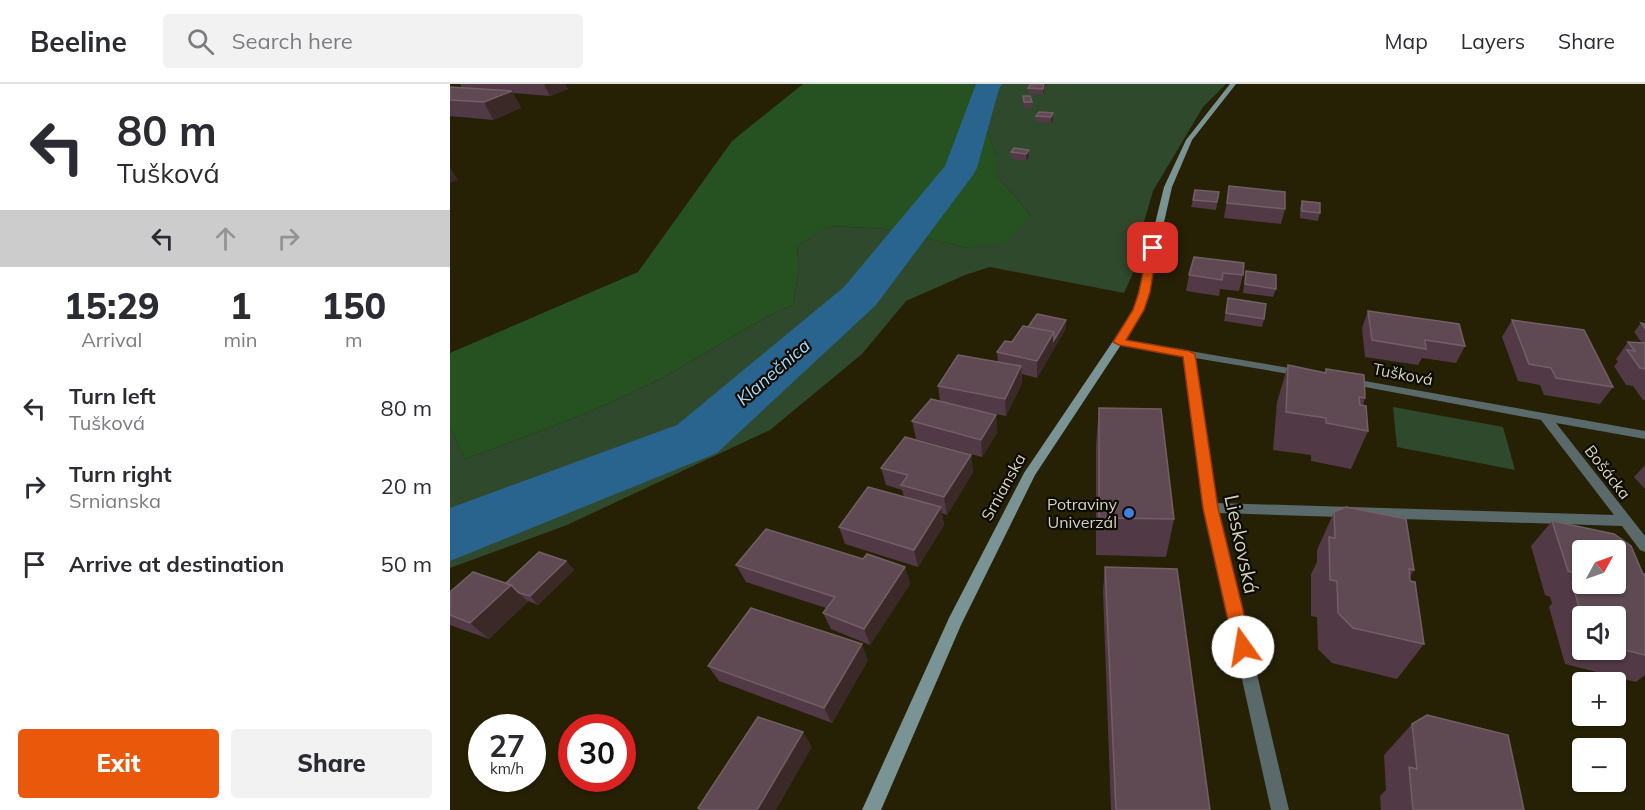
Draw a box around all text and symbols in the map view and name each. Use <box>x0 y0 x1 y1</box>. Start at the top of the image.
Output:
search box <box>163 14 583 68</box>
text: Beeline <box>30 24 127 59</box>
icon: search <box>184 25 217 58</box>
text: Search here <box>232 27 353 55</box>
text: Map <box>1385 28 1428 54</box>
text: Layers <box>1461 28 1525 54</box>
text: Share <box>1558 28 1615 54</box>
text: 80 m <box>117 104 217 157</box>
icon: left <box>18 108 96 186</box>
text: Tušková <box>117 156 220 190</box>
icon: left <box>146 222 179 255</box>
icon: ahead <box>209 222 242 255</box>
icon: right <box>272 222 305 255</box>
pin <box>1127 222 1178 273</box>
icon: arrive <box>1136 231 1169 264</box>
text: 15:29 <box>64 283 160 328</box>
text: 1 <box>230 283 251 328</box>
text: 150 <box>321 283 386 328</box>
text: Arrival <box>81 327 142 352</box>
text: min <box>223 327 258 352</box>
text: m <box>345 327 363 352</box>
water label: Klanečnica <box>731 334 815 410</box>
street label: Tušková <box>1371 358 1435 390</box>
text: Turn left <box>69 382 156 410</box>
icon: left <box>18 392 51 425</box>
text: 80 m <box>381 394 432 422</box>
text: Tušková <box>69 410 145 435</box>
street label: Bošácka <box>1581 441 1635 503</box>
street label: Srnianska <box>976 450 1030 524</box>
text: Turn right <box>69 460 172 488</box>
icon: right <box>18 470 51 503</box>
text: 20 m <box>381 472 432 500</box>
text: Srnianska <box>69 488 161 513</box>
street label: Lieskovská <box>1219 492 1265 596</box>
place label: Potraviny Univerzál <box>1047 494 1118 532</box>
marker: Potraviny Univerzál <box>1122 506 1136 520</box>
north arrow <box>1572 540 1626 594</box>
map controls <box>1572 540 1626 792</box>
icon: arrive <box>18 548 51 581</box>
text: Arrive at destination <box>69 550 284 578</box>
text: 50 m <box>381 550 432 578</box>
button: sound <box>1572 606 1626 660</box>
position arrow <box>1211 615 1275 679</box>
button: + <box>1572 672 1626 726</box>
speed limit sign: 30 <box>558 714 636 792</box>
text: 27 <box>489 727 525 765</box>
button: Exit <box>18 729 219 798</box>
button: Share <box>231 729 432 798</box>
button: − <box>1572 738 1626 792</box>
text: km/h <box>490 759 524 778</box>

